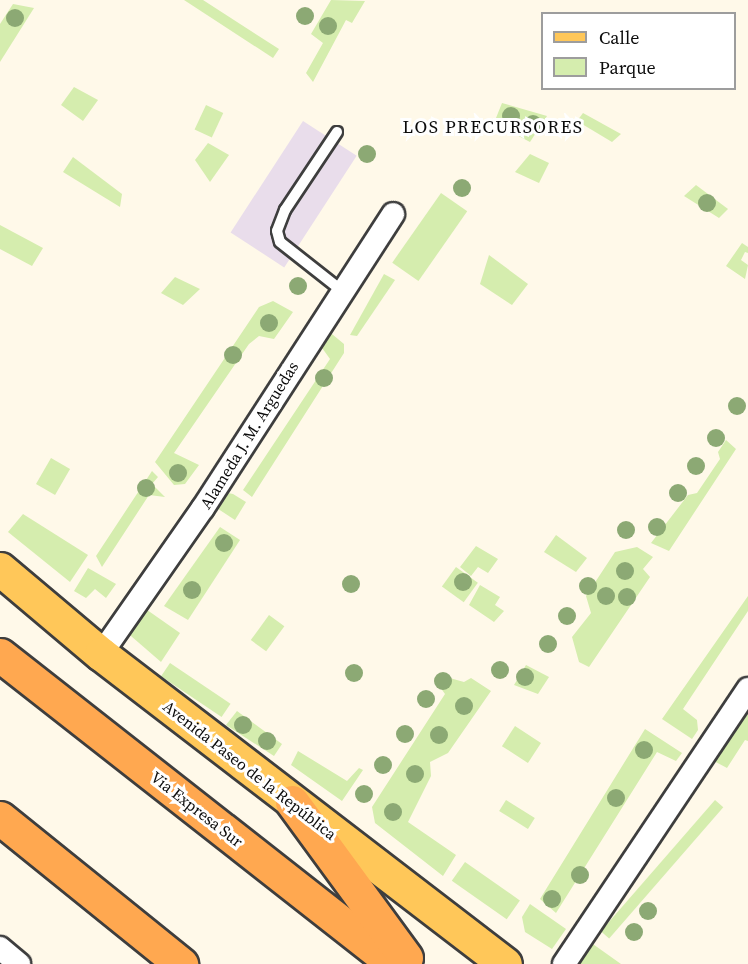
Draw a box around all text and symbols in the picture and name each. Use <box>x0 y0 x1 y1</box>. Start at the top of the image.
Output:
legend <box>541 12 736 90</box>
text: Calle <box>599 25 639 50</box>
text: Parque <box>599 55 656 80</box>
district label: LOS PRECURSORES <box>403 116 583 138</box>
street label: Alameda J. M. Arguedas <box>196 358 302 512</box>
street label: Avenida Paseo de la República <box>159 696 341 844</box>
street label: Via Expresa Sur <box>147 767 247 851</box>

